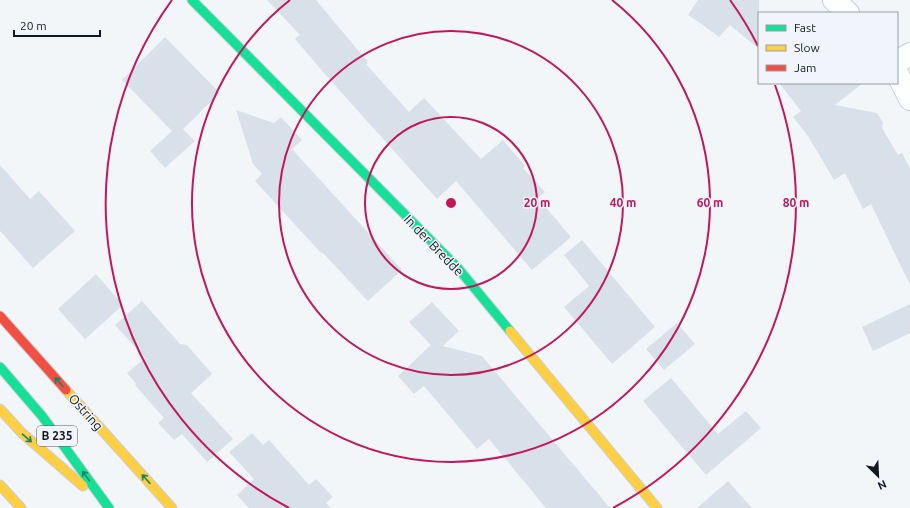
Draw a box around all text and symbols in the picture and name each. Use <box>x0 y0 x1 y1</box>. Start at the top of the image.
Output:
scale bar <box>14 12 100 38</box>
legend <box>758 12 898 84</box>
text: 20 m <box>20 19 47 32</box>
text: Fast <box>794 21 816 34</box>
text: Slow <box>794 41 820 54</box>
text: Jam <box>794 61 816 74</box>
centre of rings <box>444 196 458 210</box>
text: 20 m <box>524 196 550 209</box>
text: 40 m <box>610 196 636 209</box>
text: 60 m <box>697 196 723 209</box>
text: 80 m <box>783 196 809 209</box>
street label: In der Bredde <box>401 212 467 278</box>
one-way arrow <box>55 377 64 387</box>
street label: Ostring <box>66 391 106 433</box>
road number: B 235 <box>37 426 77 446</box>
one-way arrow <box>21 433 32 442</box>
north arrow <box>858 456 898 496</box>
one-way arrow <box>82 471 90 482</box>
one-way arrow <box>141 474 151 484</box>
text: N <box>876 478 888 492</box>

